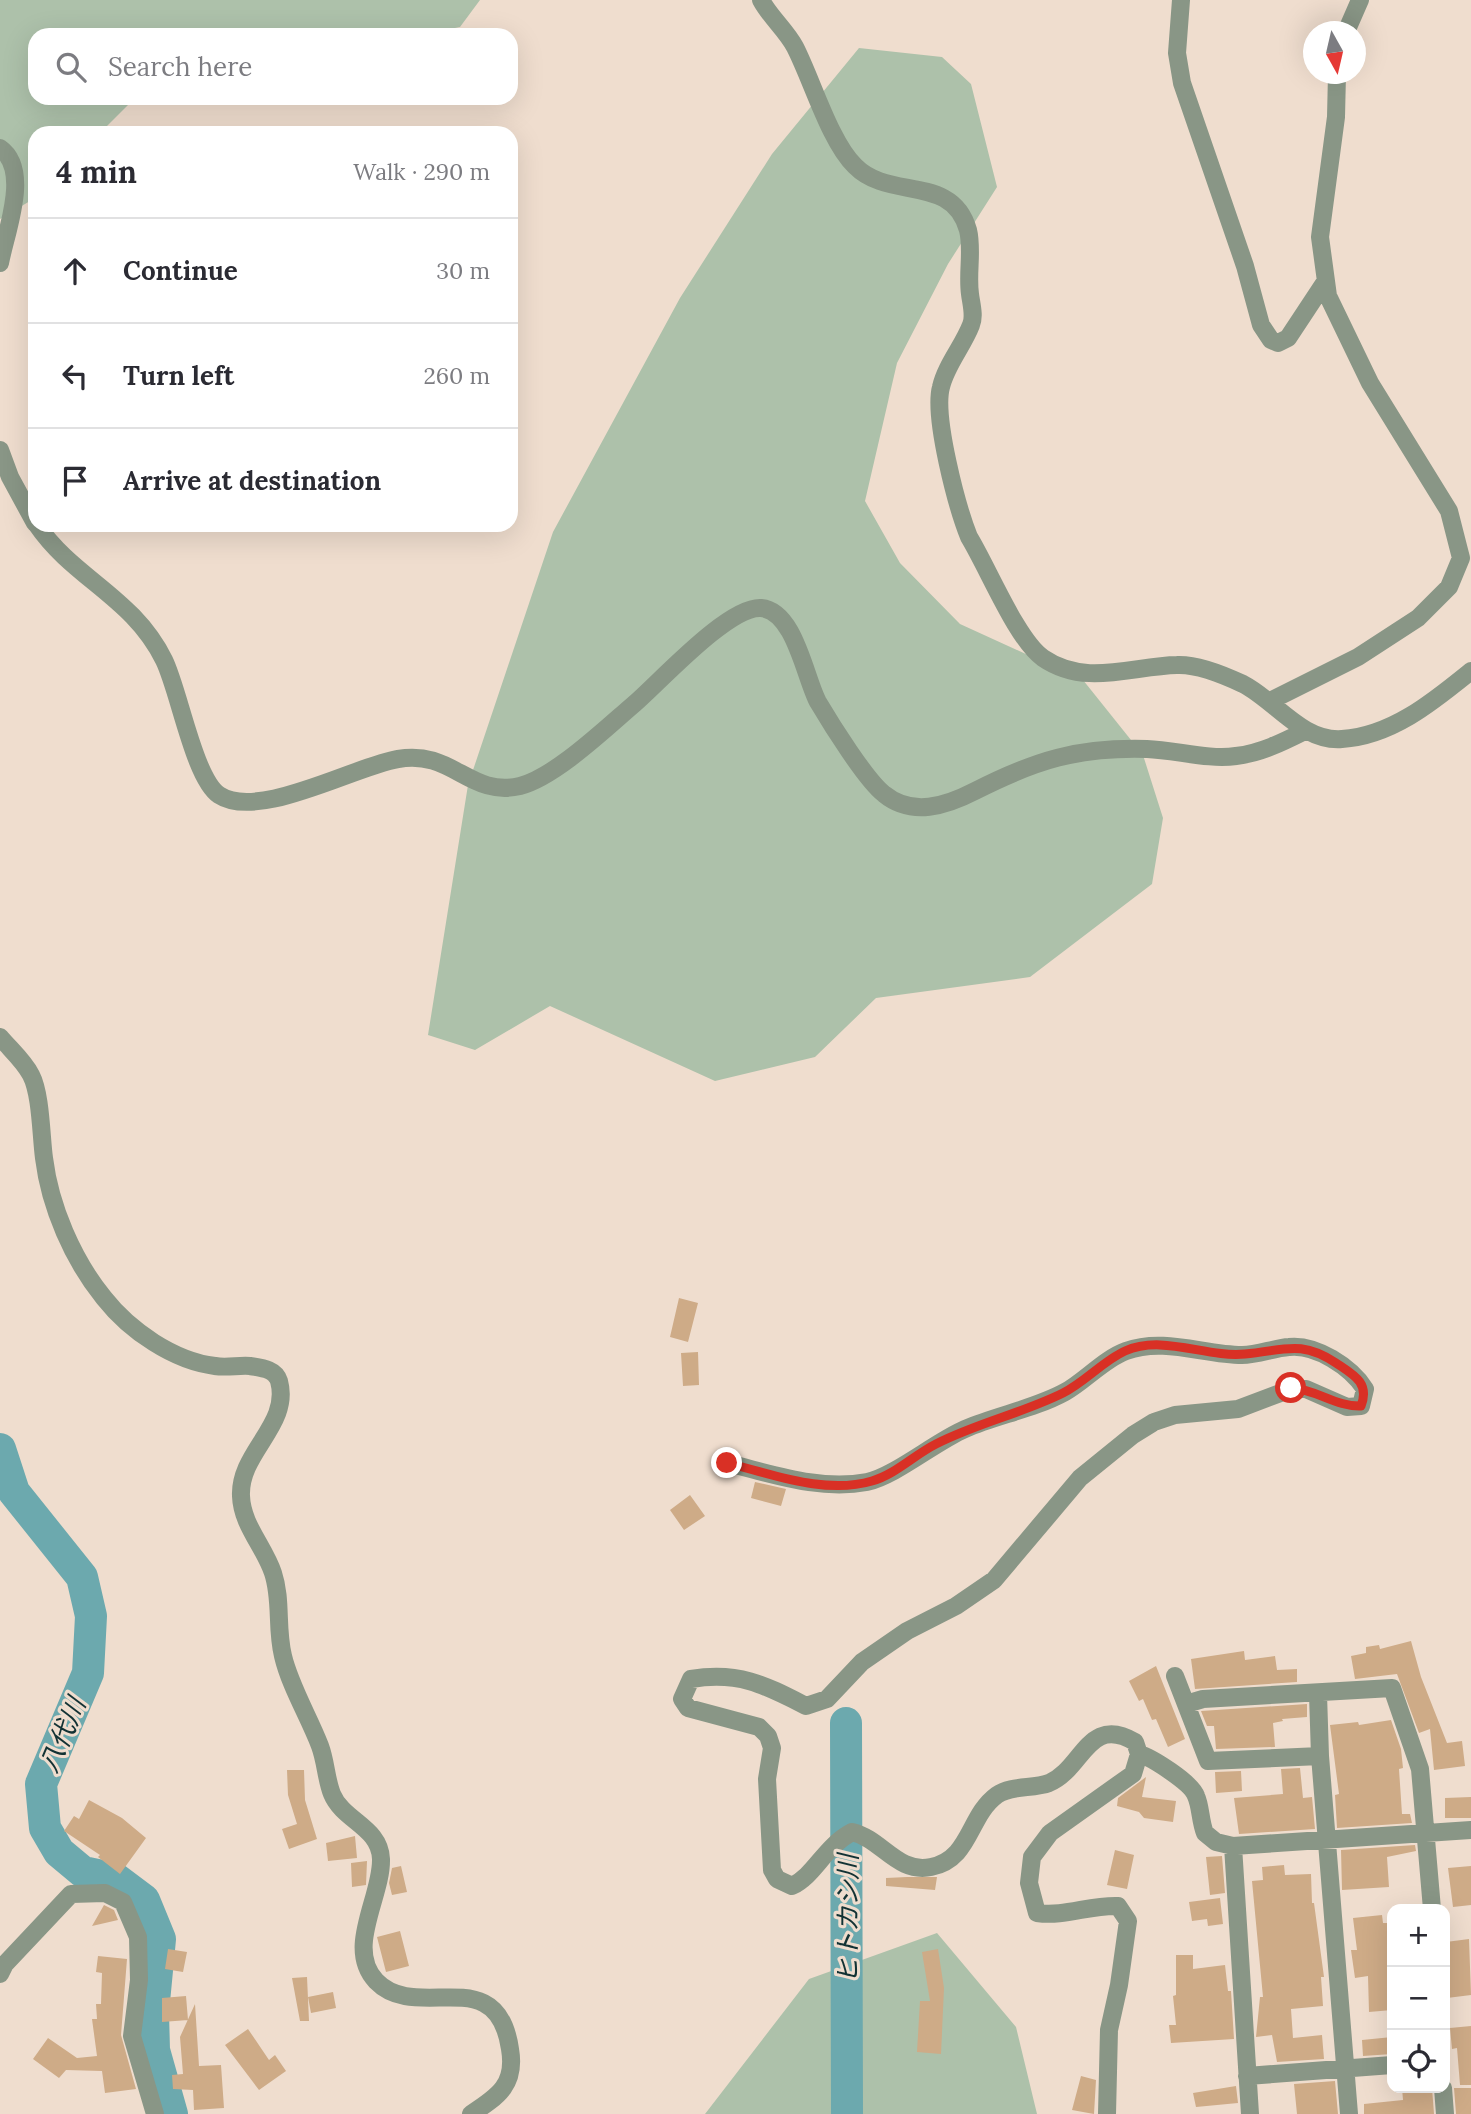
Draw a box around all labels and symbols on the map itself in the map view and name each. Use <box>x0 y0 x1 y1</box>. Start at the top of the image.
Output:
north arrow <box>1303 21 1366 84</box>
route start <box>1275 1372 1306 1403</box>
route end <box>711 1447 742 1478</box>
water label: 八代川 <box>32 1690 94 1777</box>
water label: ヒトカシ川 <box>831 1851 864 1984</box>

